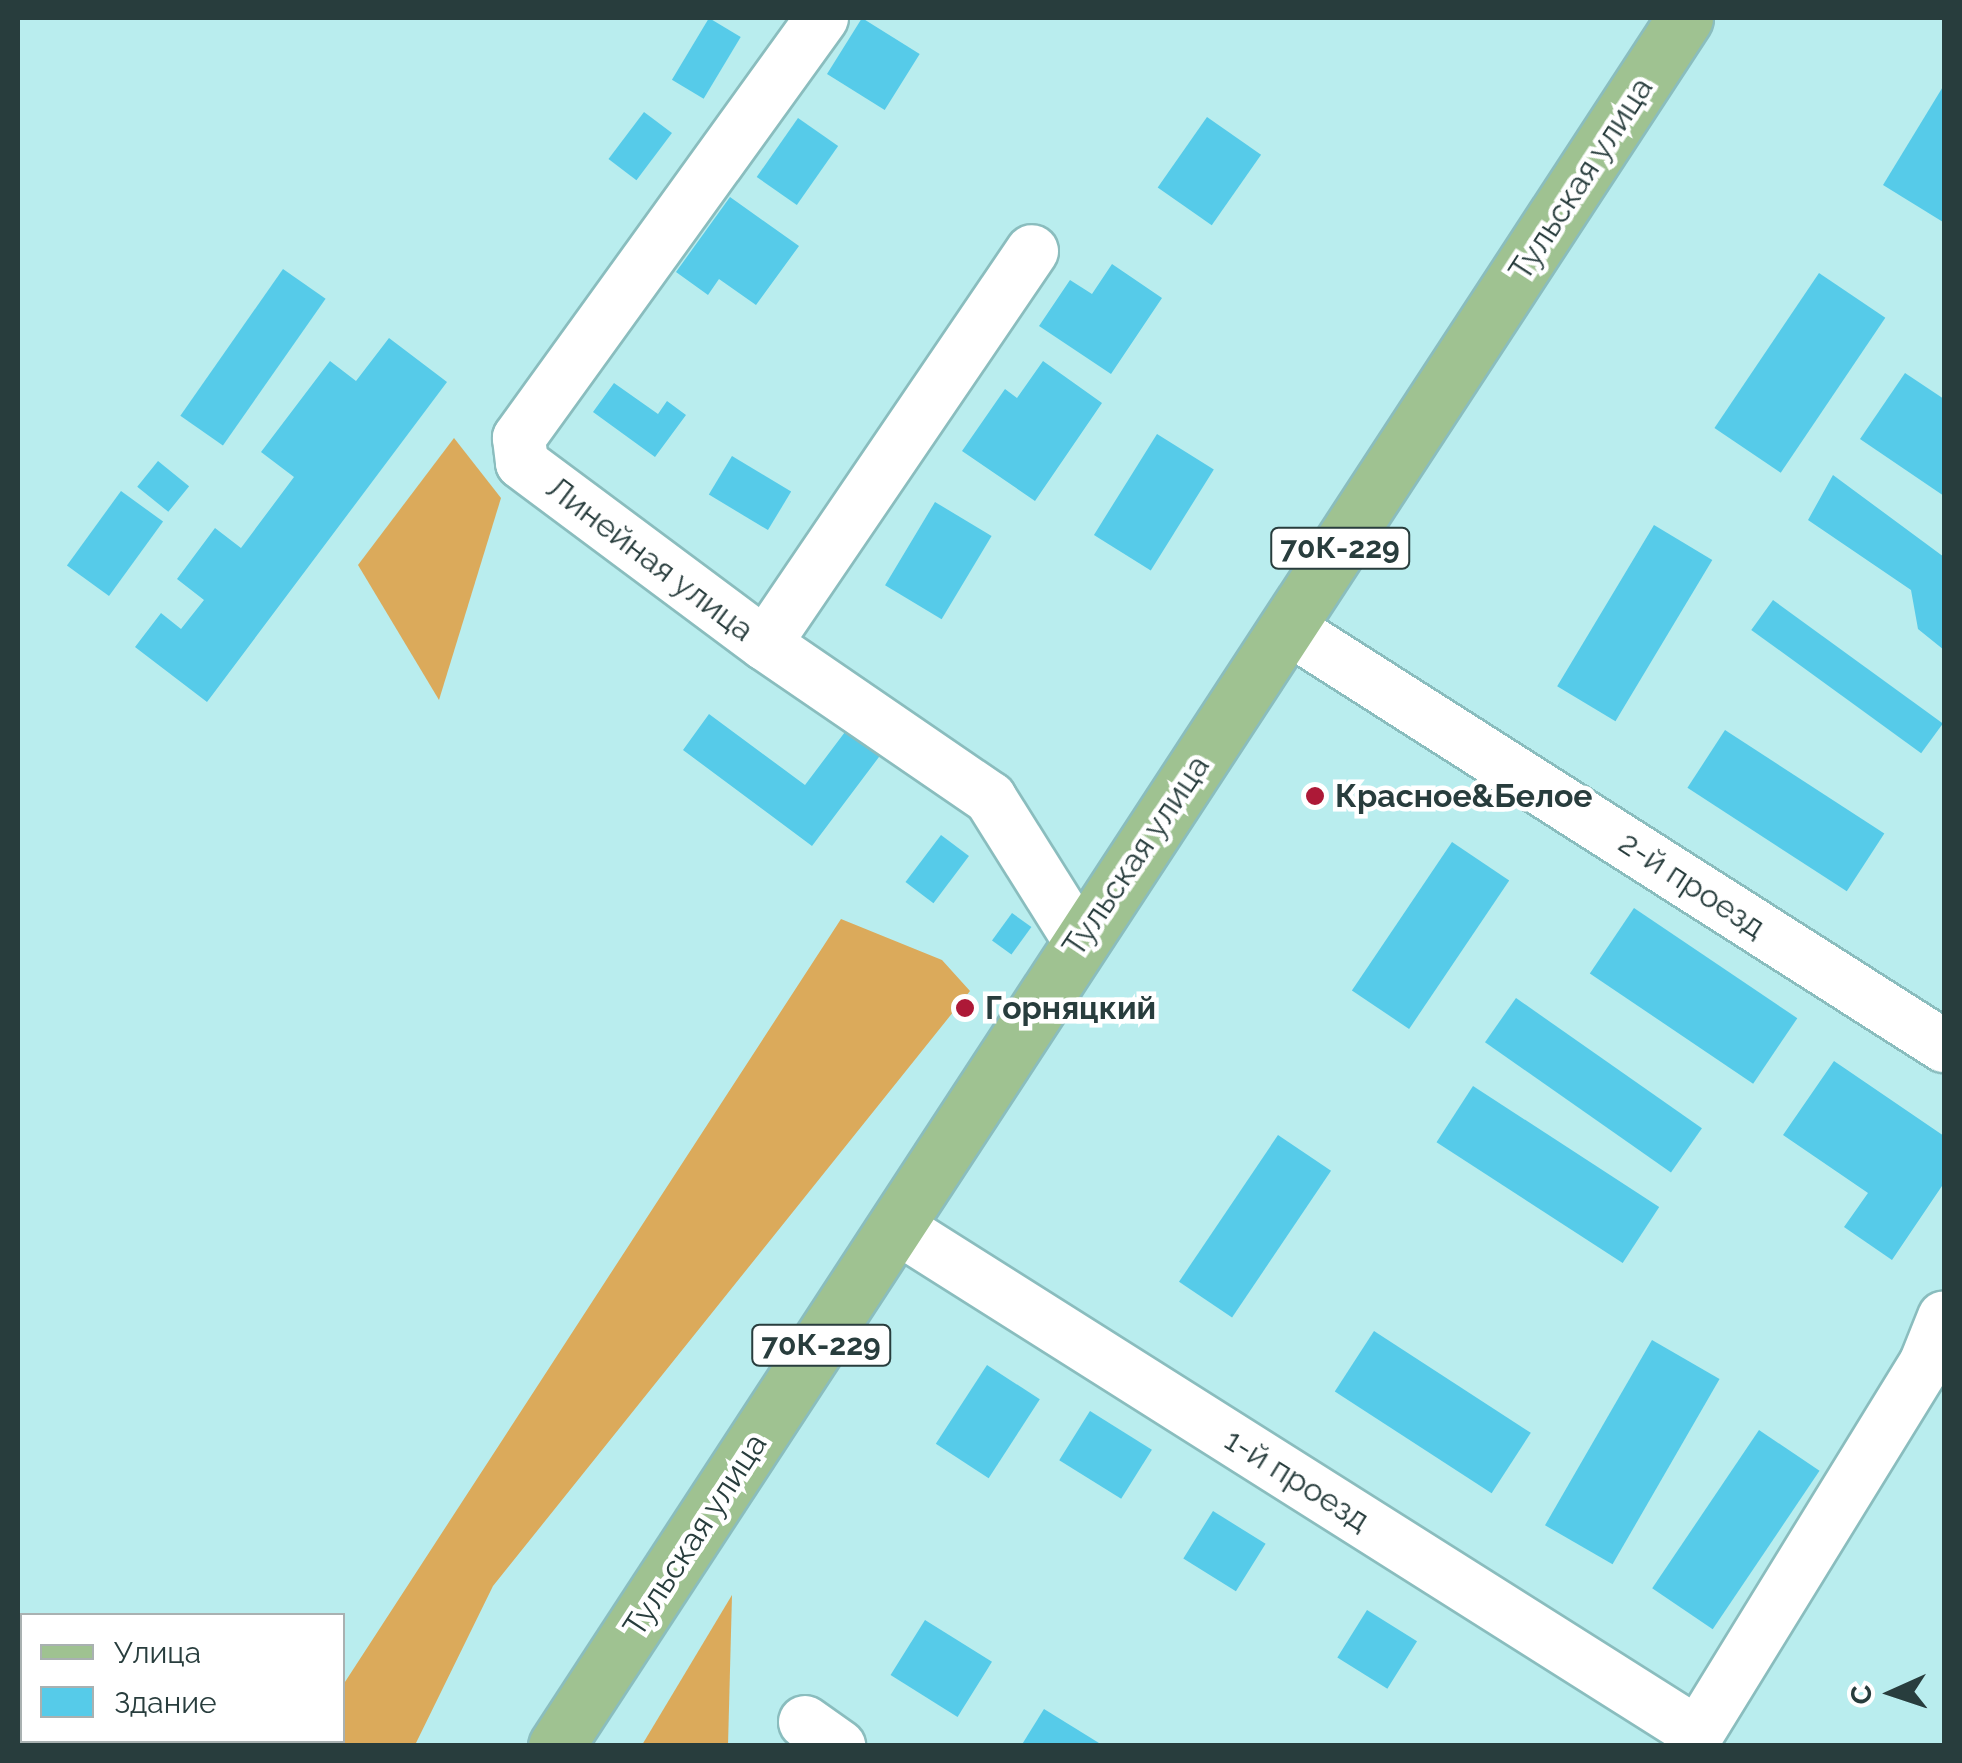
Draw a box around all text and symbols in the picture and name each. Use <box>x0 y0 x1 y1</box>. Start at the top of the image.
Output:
street label: Тульская улица <box>1501 70 1661 288</box>
street label: Линейная улица <box>539 468 761 650</box>
road number: 70К-229 <box>1270 523 1410 573</box>
street label: Тульская улица <box>1054 748 1218 964</box>
place label: Красное&Белое <box>1335 777 1593 815</box>
marker: Красное&Белое <box>1304 785 1326 807</box>
street label: 2-й проезд <box>1612 824 1772 946</box>
place label: Горняцкий <box>985 989 1156 1027</box>
marker: Горняцкий <box>954 997 976 1019</box>
road number: 70К-229 <box>751 1320 891 1370</box>
street label: 1-й проезд <box>1218 1421 1376 1539</box>
street label: Тульская улица <box>615 1426 775 1644</box>
legend <box>20 1613 345 1743</box>
text: Улица <box>114 1635 201 1670</box>
north arrow <box>1842 1643 1942 1743</box>
text: С <box>1845 1684 1879 1705</box>
text: Здание <box>114 1685 217 1720</box>

